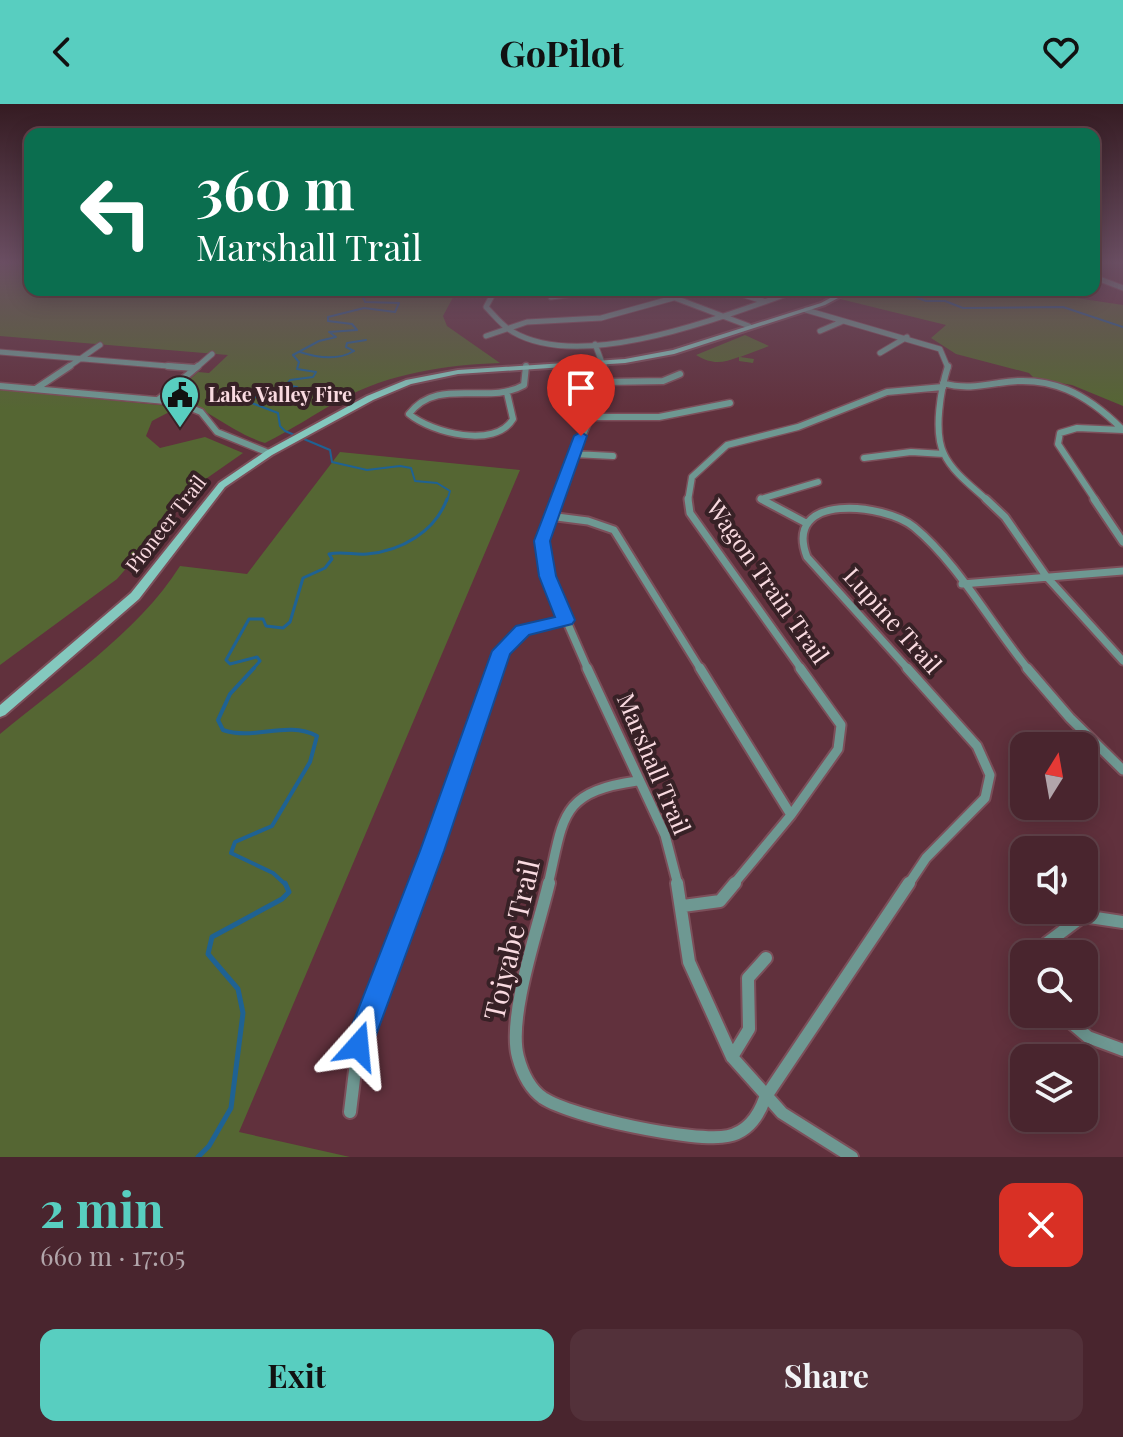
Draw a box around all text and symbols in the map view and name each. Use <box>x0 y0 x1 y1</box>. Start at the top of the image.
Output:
text: GoPilot <box>499 28 624 76</box>
icon: back <box>40 30 84 74</box>
icon: heart <box>1039 30 1083 74</box>
text: 360 m <box>196 150 355 225</box>
icon: left <box>64 160 168 264</box>
text: Marshall Trail <box>196 222 422 270</box>
pin <box>547 354 615 436</box>
icon: arrive <box>559 366 603 410</box>
public building icon: Lake Valley Fire <box>159 374 201 429</box>
place label: Lake Valley Fire <box>208 380 352 407</box>
street label: Pioneer Trail <box>118 469 212 577</box>
street label: Wagon Train Trail <box>699 492 837 669</box>
street label: Lupine Trail <box>837 560 950 680</box>
street label: Marshall Trail <box>611 688 699 839</box>
north arrow <box>1010 732 1098 820</box>
map controls <box>1010 732 1098 1132</box>
button: sound <box>1010 836 1098 924</box>
street label: Toiyabe Trail <box>474 856 547 1024</box>
button: search <box>1010 940 1098 1028</box>
position arrow <box>316 1004 400 1088</box>
button: layers <box>1010 1044 1098 1132</box>
text: 2 min <box>40 1176 164 1240</box>
button: close <box>999 1183 1083 1267</box>
text: 660 m · 17:05 <box>40 1238 185 1273</box>
button: Exit <box>40 1329 554 1421</box>
button: Share <box>570 1329 1083 1421</box>

